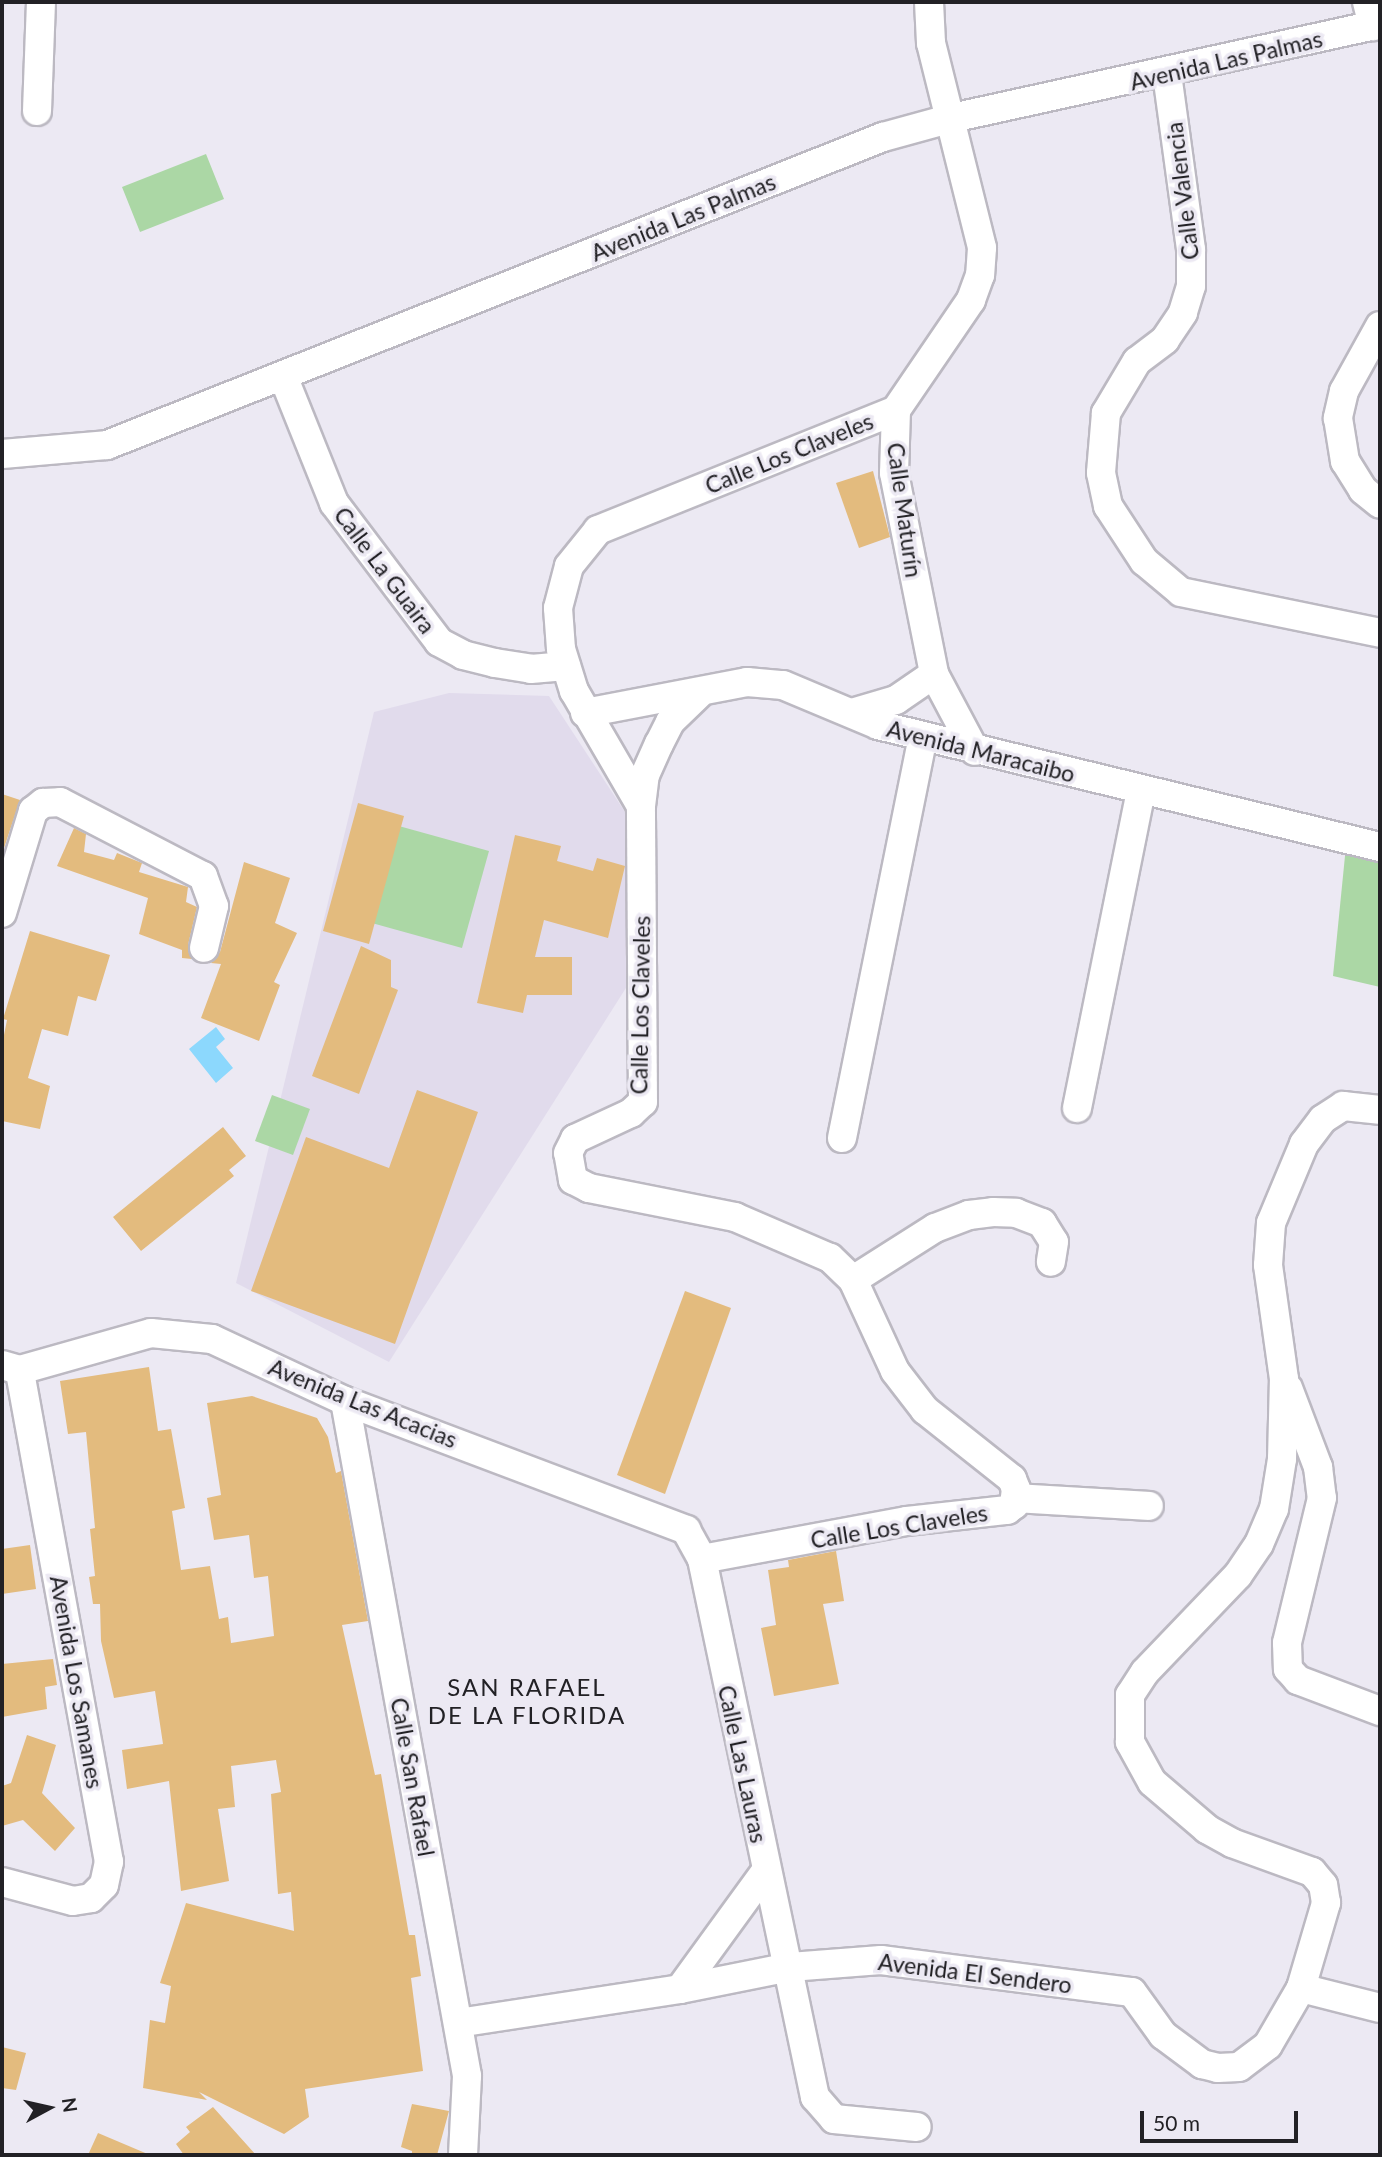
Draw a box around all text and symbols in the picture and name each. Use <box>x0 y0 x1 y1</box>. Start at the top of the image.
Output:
street label: Avenida Las Palmas <box>1127 24 1325 96</box>
street label: Calle Valencia <box>1160 120 1204 262</box>
street label: Avenida Las Palmas <box>587 167 779 267</box>
street label: Calle Los Claveles <box>701 407 877 499</box>
street label: Calle Maturín <box>882 441 928 579</box>
street label: Calle La Guaira <box>329 501 441 639</box>
street label: Avenida Maracaibo <box>884 714 1078 788</box>
street label: Calle Los Claveles <box>625 915 655 1095</box>
street label: Avenida Las Acacias <box>264 1352 462 1454</box>
street label: Calle Los Claveles <box>809 1498 989 1554</box>
street label: Avenida Los Samanes <box>45 1573 109 1791</box>
district label: SAN RAFAEL DE LA FLORIDA <box>429 1673 625 1729</box>
street label: Calle Las Lauras <box>713 1683 773 1845</box>
street label: Calle San Rafael <box>385 1696 441 1858</box>
street label: Avenida El Sendero <box>877 1947 1073 1999</box>
north arrow <box>14 2073 84 2143</box>
text: N <box>58 2096 83 2114</box>
scale bar <box>1144 2098 1302 2142</box>
text: 50 m <box>1153 2110 1200 2135</box>

